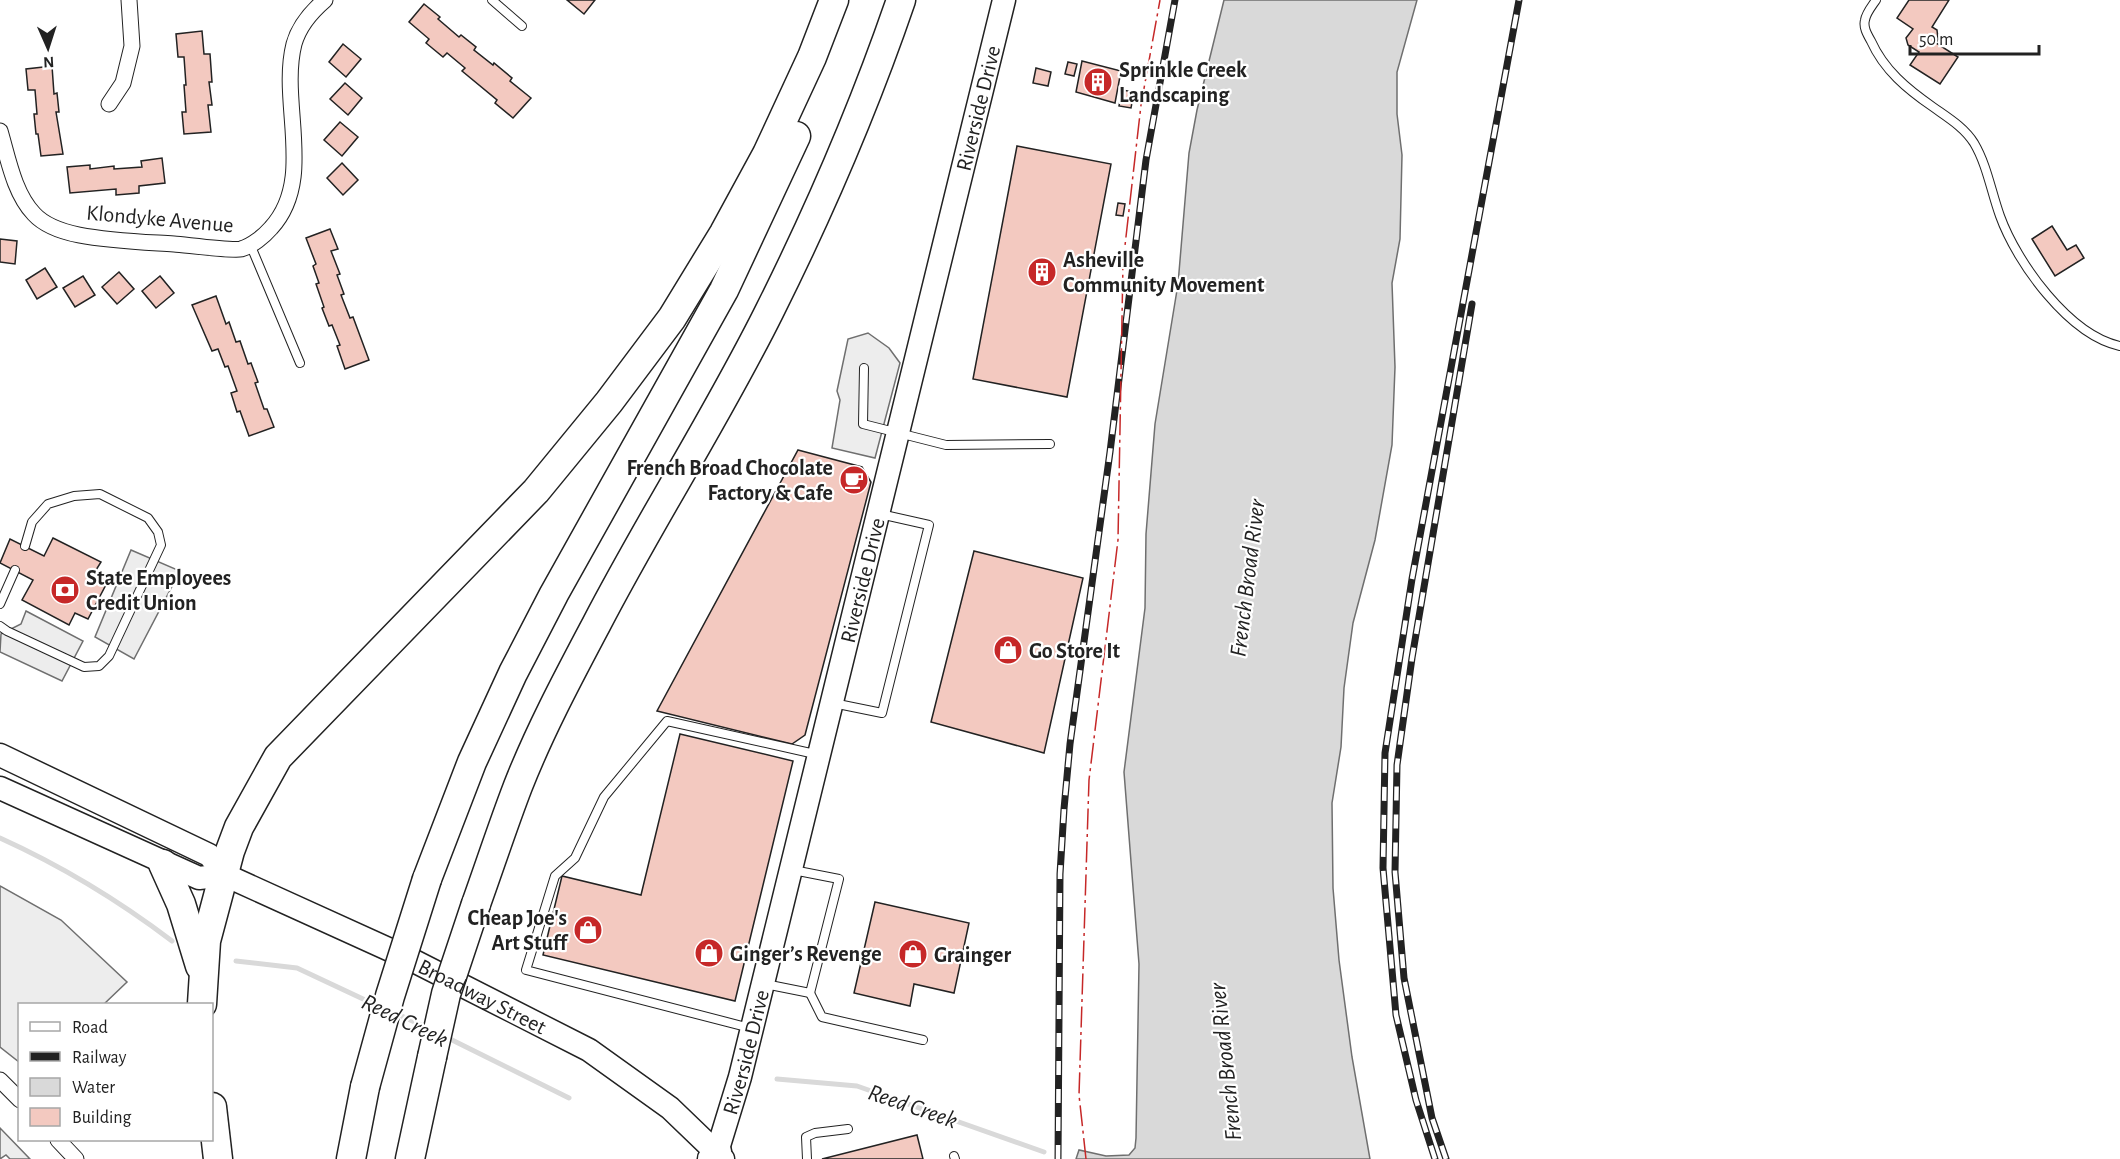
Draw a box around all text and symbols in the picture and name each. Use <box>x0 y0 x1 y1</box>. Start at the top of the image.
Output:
north arrow <box>18 18 78 78</box>
scale bar <box>1910 18 2039 56</box>
text: 50 m <box>1919 31 1953 49</box>
street label: Riverside Drive <box>953 43 1004 173</box>
text: N <box>43 54 55 70</box>
place label: Sprinkle Creek Landscaping <box>1119 59 1247 106</box>
building icon: Sprinkle Creek Landscaping <box>1082 66 1114 98</box>
street label: Klondyke Avenue <box>85 202 234 236</box>
place label: Asheville Community Movement <box>1063 249 1265 297</box>
building icon: Asheville Community Movement <box>1026 256 1058 288</box>
place label: French Broad Chocolate Factory & Cafe <box>626 457 833 505</box>
cafe icon: French Broad Chocolate Factory & Cafe <box>838 464 870 496</box>
water label: French Broad River <box>1226 497 1270 658</box>
street label: Riverside Drive <box>837 515 889 645</box>
place label: State Employees Credit Union <box>86 567 231 614</box>
bank icon: State Employees Credit Union <box>49 574 81 606</box>
shop icon: Go Store It <box>992 634 1024 666</box>
place label: Go Store It <box>1029 640 1121 662</box>
place label: Cheap Joe's Art Stuff <box>468 907 569 954</box>
shop icon: Cheap Joe's Art Stuff <box>572 914 604 946</box>
shop icon: Ginger’s Revenge <box>693 937 725 969</box>
shop icon: Grainger <box>897 938 929 970</box>
place label: Ginger’s Revenge <box>730 943 882 965</box>
place label: Grainger <box>934 944 1011 966</box>
street label: Broadway Street <box>415 955 550 1038</box>
water label: French Broad River <box>1206 980 1246 1142</box>
street label: Riverside Drive <box>719 988 773 1117</box>
water label: Reed Creek <box>358 990 451 1052</box>
legend <box>18 1003 213 1141</box>
text: Road <box>72 1019 108 1037</box>
text: Railway <box>72 1049 127 1067</box>
text: Water <box>72 1079 115 1097</box>
water label: Reed Creek <box>865 1081 960 1133</box>
text: Building <box>72 1109 132 1127</box>

